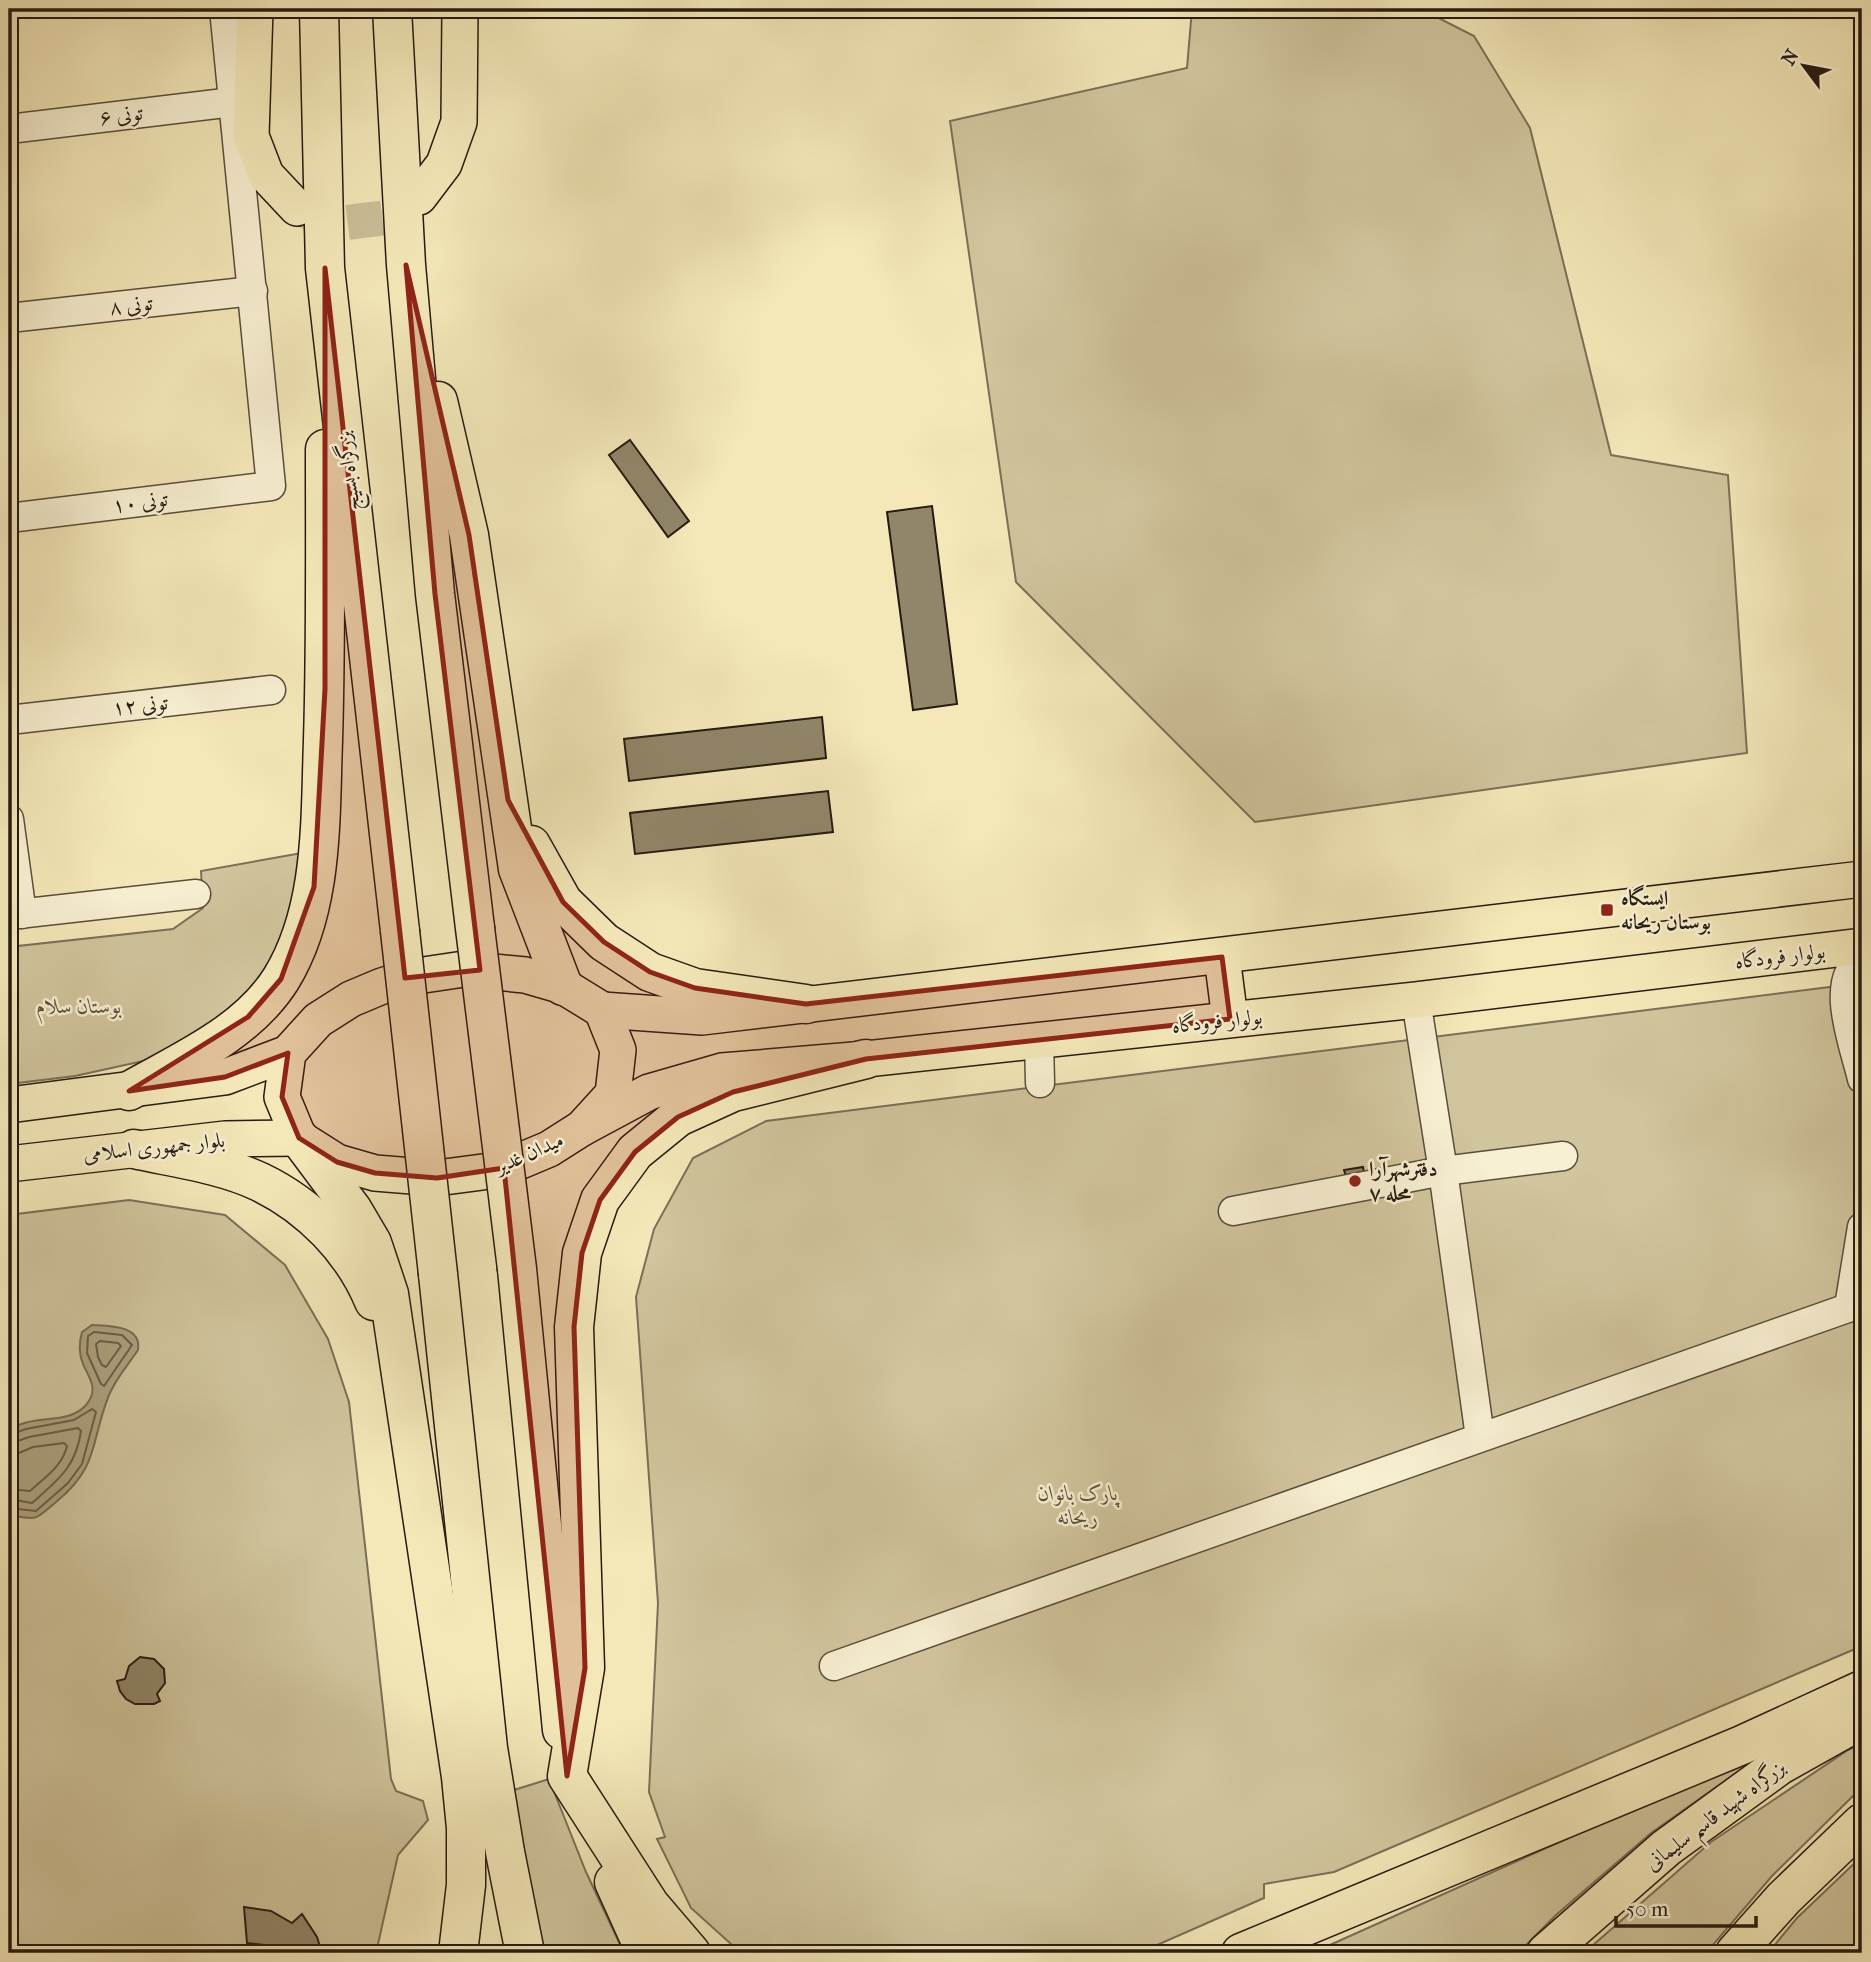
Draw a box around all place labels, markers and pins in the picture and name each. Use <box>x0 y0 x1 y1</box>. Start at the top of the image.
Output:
place label: ایستگاه بوستان ریحانه <box>1621 884 1711 935</box>
marker: ایستگاه بوستان ریحانه <box>1599 902 1615 918</box>
place label: دفترشهرآرا محله ۷ <box>1369 1156 1438 1205</box>
marker: دفترشهرآرا محله ۷ <box>1347 1173 1363 1189</box>

